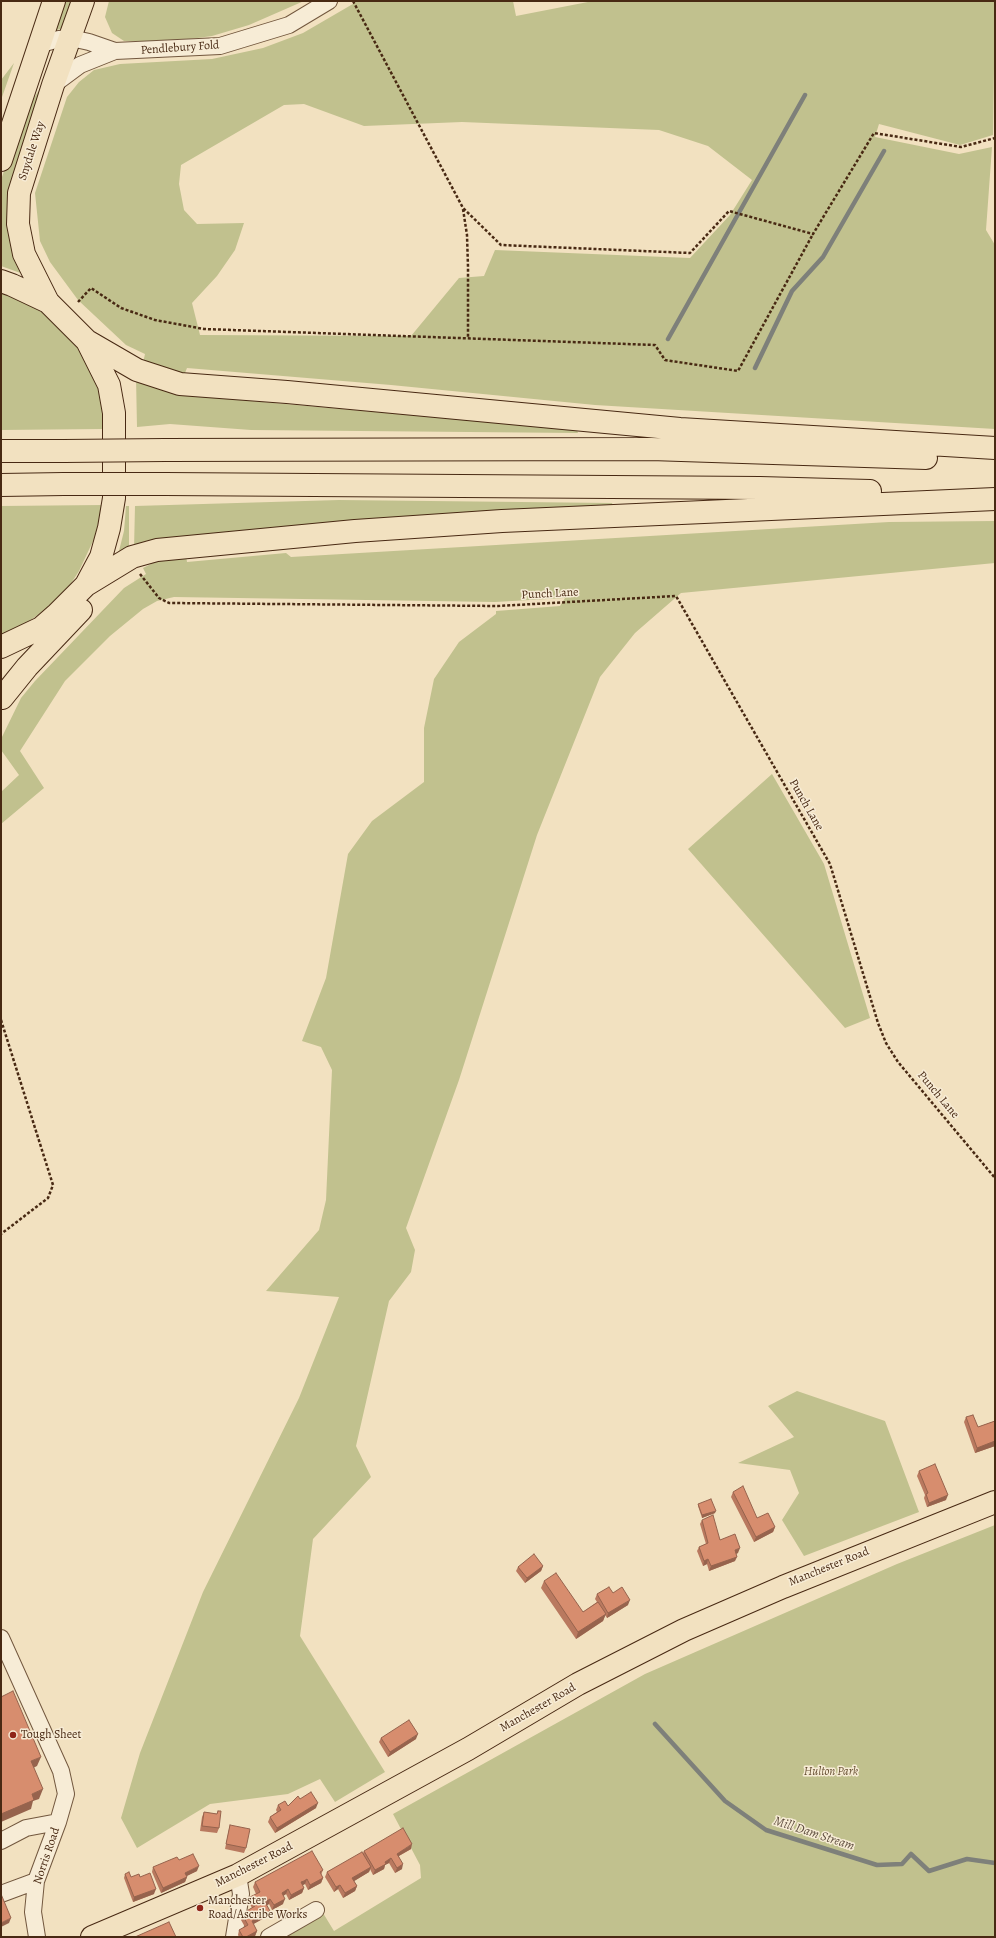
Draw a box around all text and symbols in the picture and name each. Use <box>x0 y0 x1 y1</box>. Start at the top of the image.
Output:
street label: Pendlebury Fold <box>140 38 220 58</box>
street label: Snydale Way <box>16 120 48 182</box>
street label: Punch Lane <box>521 585 579 603</box>
street label: Punch Lane <box>785 777 827 833</box>
street label: Punch Lane <box>914 1068 962 1122</box>
street label: Manchester Road <box>787 1544 871 1590</box>
street label: Manchester Road <box>498 1680 578 1736</box>
place label: Tough Sheet <box>21 1728 81 1742</box>
marker: Tough Sheet <box>8 1730 18 1740</box>
park label: Hulton Park <box>804 1765 858 1779</box>
water label: Mill Dam Stream <box>772 1814 856 1854</box>
street label: Norris Road <box>31 1826 63 1886</box>
street label: Manchester Road <box>213 1839 295 1891</box>
place label: Manchester Road/Ascribe Works <box>208 1894 307 1922</box>
marker: Manchester Road/Ascribe Works <box>195 1903 205 1913</box>

